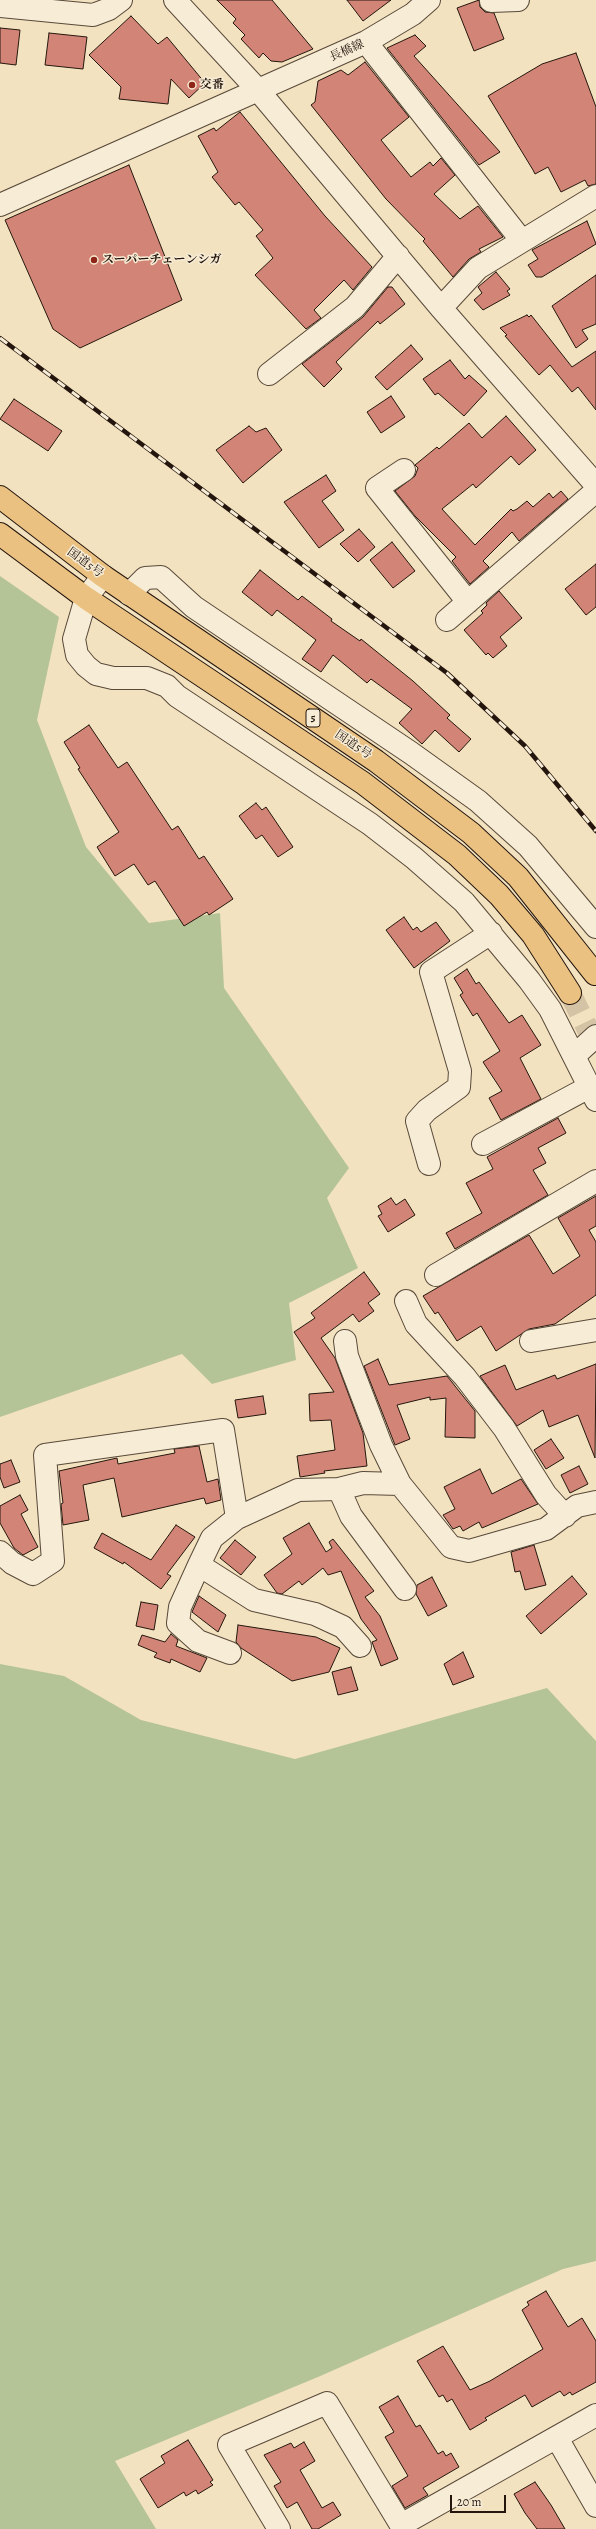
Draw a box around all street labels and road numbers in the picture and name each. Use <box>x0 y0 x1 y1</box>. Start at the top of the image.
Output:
street label: 長橋線 <box>328 37 366 65</box>
street label: 国道5号 <box>64 545 106 581</box>
road number: 5 <box>306 709 320 727</box>
street label: 国道5号 <box>332 728 374 762</box>

